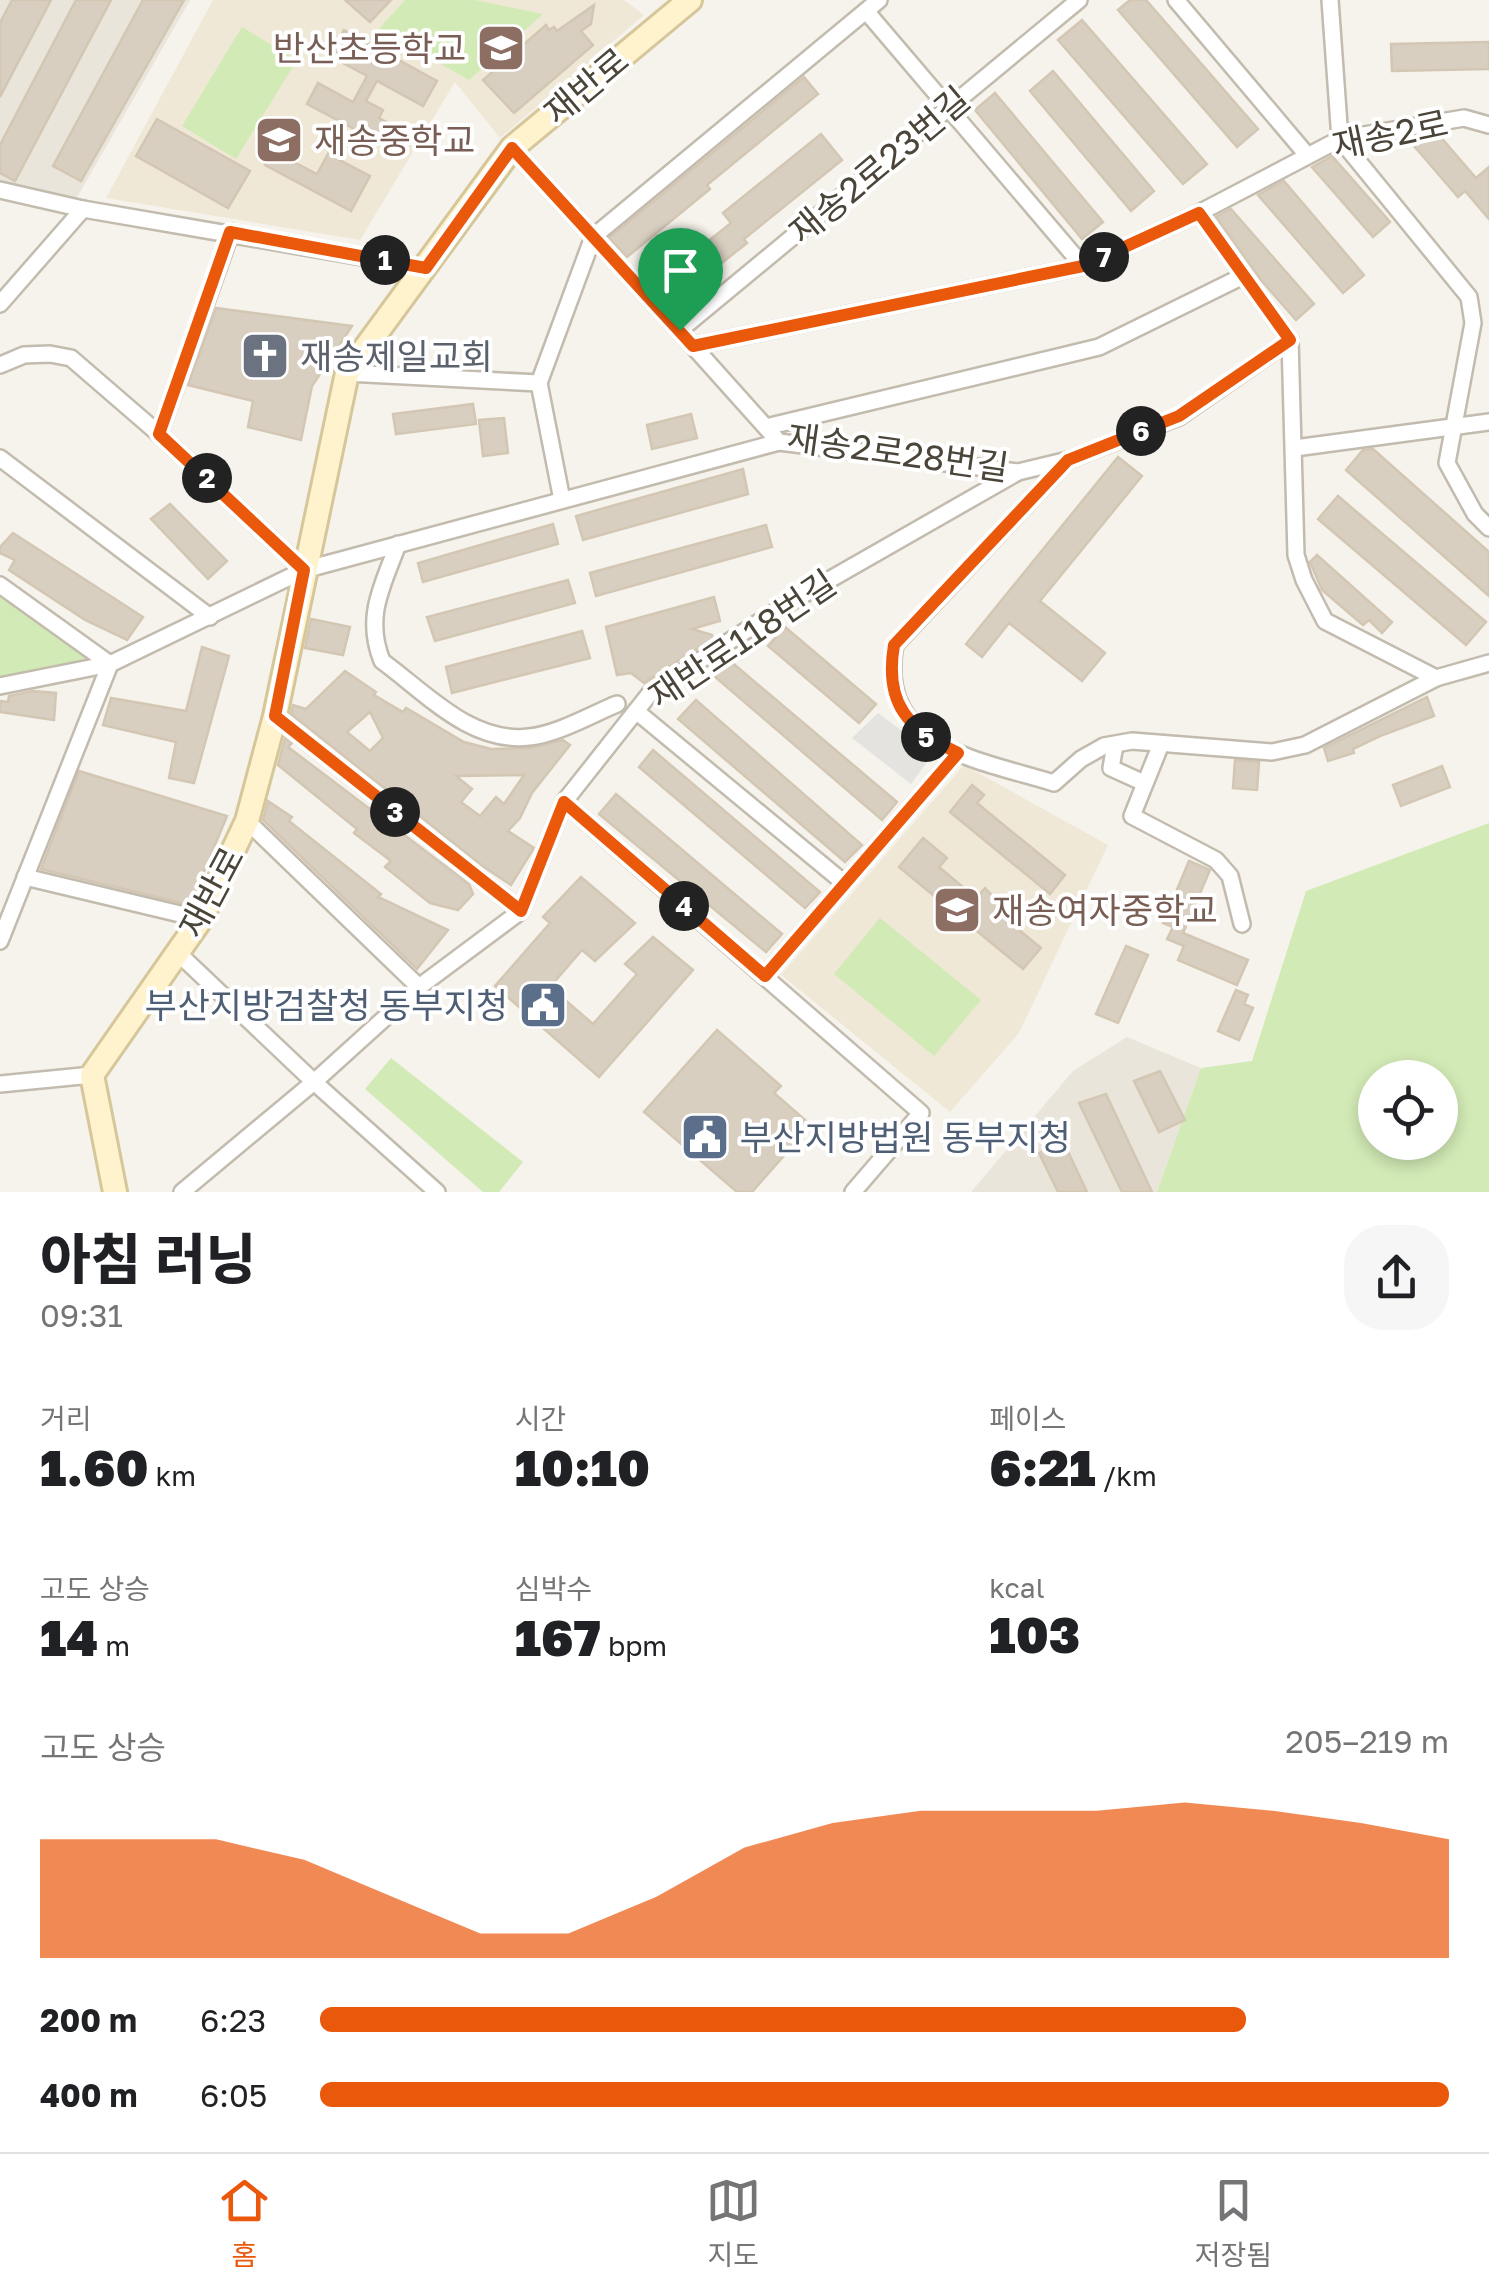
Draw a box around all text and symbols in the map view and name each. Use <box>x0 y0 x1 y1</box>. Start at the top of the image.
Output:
school or university icon: 반산초등학교 <box>475 22 527 74</box>
place label: 반산초등학교 <box>273 27 466 69</box>
street label: 재반로 <box>535 39 637 133</box>
street label: 재송2로23번길 <box>780 78 978 252</box>
street label: 재송2로 <box>1328 101 1452 167</box>
school or university icon: 재송중학교 <box>253 114 305 166</box>
place label: 재송중학교 <box>314 119 475 161</box>
pin <box>638 228 723 331</box>
pin: 7 <box>1079 232 1129 282</box>
pin: 1 <box>360 235 410 285</box>
text: 7 <box>1096 240 1112 273</box>
text: 1 <box>378 243 392 276</box>
icon: arrive <box>653 243 708 298</box>
church icon: 재송제일교회 <box>239 330 291 382</box>
place label: 재송제일교회 <box>300 335 493 377</box>
pin: 6 <box>1116 406 1166 456</box>
text: 6 <box>1132 414 1150 447</box>
street label: 재송2로28번길 <box>785 416 1011 488</box>
pin: 2 <box>182 453 232 503</box>
text: 2 <box>198 461 216 494</box>
street label: 재반로118번길 <box>641 561 843 717</box>
pin: 5 <box>901 712 951 762</box>
text: 5 <box>917 720 935 753</box>
pin: 3 <box>370 787 420 837</box>
text: 3 <box>386 795 404 828</box>
street label: 재반로 <box>170 839 252 945</box>
pin: 4 <box>659 881 709 931</box>
school or university icon: 재송여자중학교 <box>931 884 983 936</box>
text: 4 <box>675 889 693 922</box>
place label: 재송여자중학교 <box>992 889 1217 931</box>
public building icon: 부산지방검찰청 동부지청 <box>517 979 569 1031</box>
place label: 부산지방검찰청 동부지청 <box>145 984 508 1026</box>
map controls <box>1358 1060 1458 1160</box>
button: locate <box>1358 1060 1458 1160</box>
public building icon: 부산지방법원 동부지청 <box>679 1111 731 1163</box>
place label: 부산지방법원 동부지청 <box>740 1116 1071 1158</box>
text: 아침 러닝 <box>40 1225 256 1291</box>
button: share <box>1344 1225 1449 1330</box>
text: 09:31 <box>40 1296 123 1334</box>
text: 거리 <box>40 1402 92 1435</box>
text: 시간 <box>515 1402 566 1435</box>
text: 페이스 <box>989 1402 1067 1435</box>
text: 1.60 <box>40 1437 148 1497</box>
text: 10:10 <box>515 1437 650 1497</box>
text: 6:21 <box>989 1437 1096 1497</box>
text: km <box>148 1459 196 1492</box>
text: /km <box>1096 1459 1157 1492</box>
text: kcal <box>989 1571 1045 1604</box>
text: 고도 상승 <box>40 1572 150 1605</box>
text: 심박수 <box>515 1572 592 1605</box>
text: 103 <box>989 1604 1080 1664</box>
text: 14 <box>40 1607 98 1667</box>
text: 167 <box>515 1607 601 1667</box>
text: m <box>98 1629 130 1662</box>
text: bpm <box>601 1629 667 1662</box>
text: 205–219 m <box>1285 1722 1449 1760</box>
text: 고도 상승 <box>40 1728 166 1766</box>
text: 200 m <box>40 2001 137 2039</box>
text: 6:23 <box>200 2001 266 2039</box>
text: 400 m <box>40 2076 138 2114</box>
text: 6:05 <box>200 2076 267 2114</box>
tab: 홈 <box>217 2173 272 2273</box>
tab: 지도 <box>706 2173 761 2273</box>
tab: 저장됨 <box>1195 2173 1272 2273</box>

